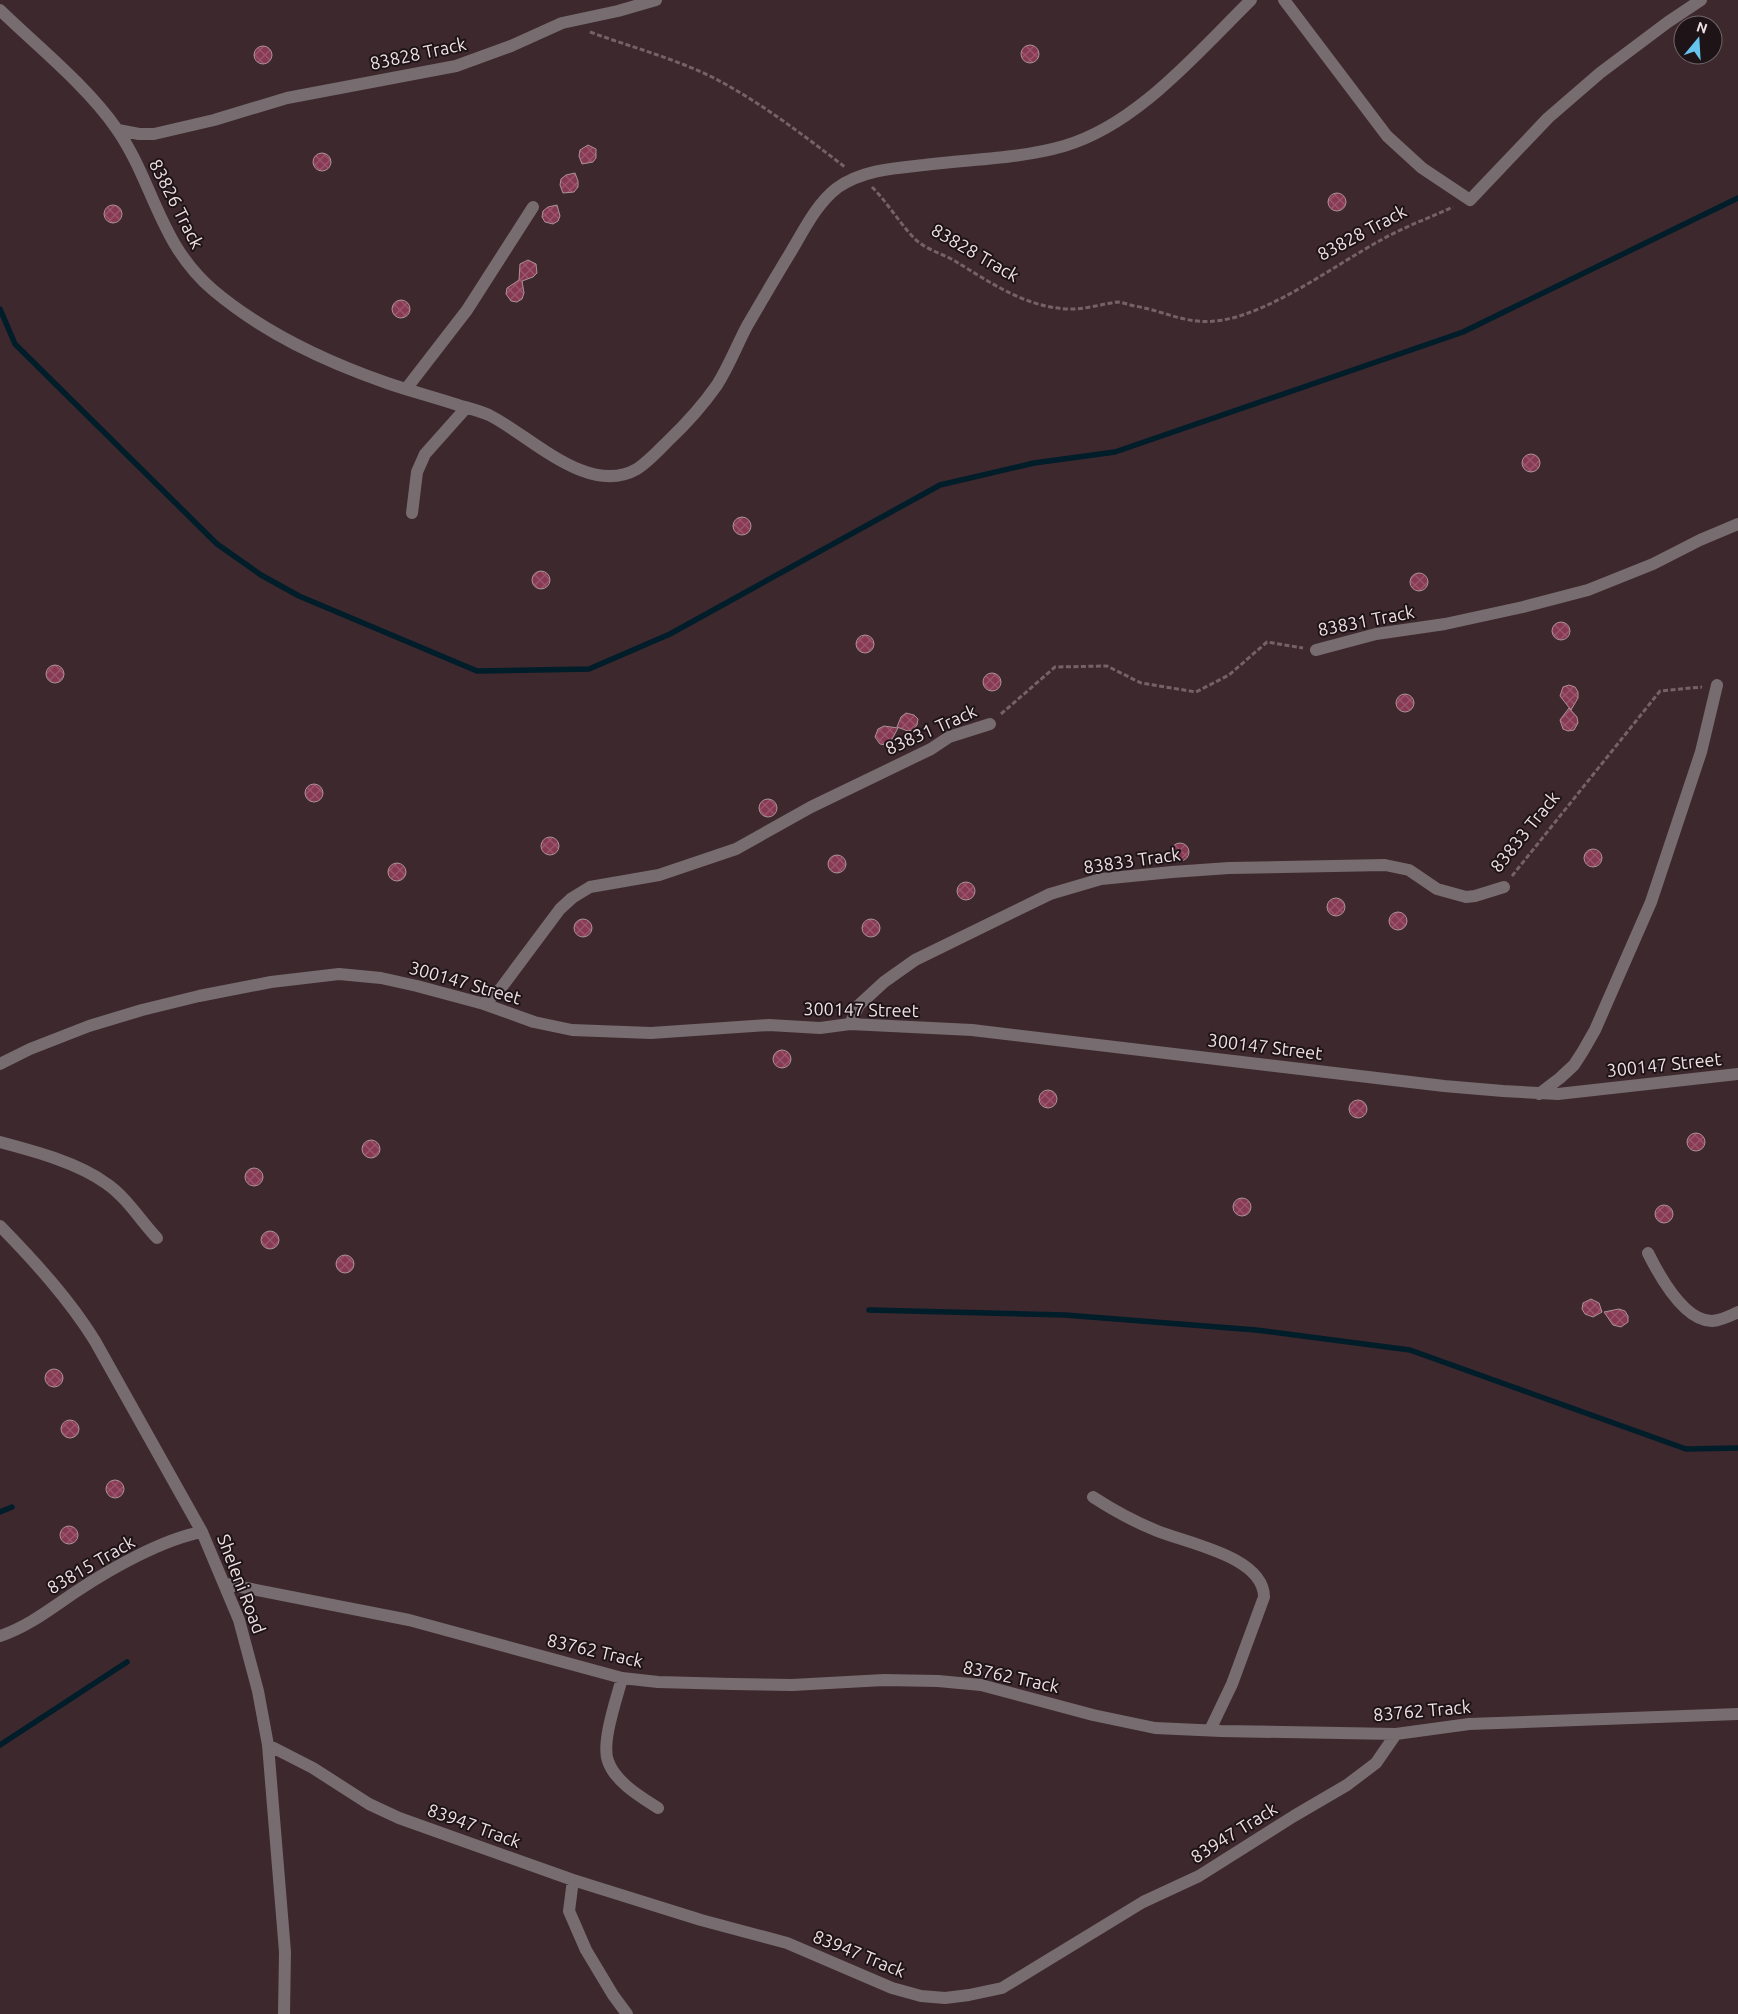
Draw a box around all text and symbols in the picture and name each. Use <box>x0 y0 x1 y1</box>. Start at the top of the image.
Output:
north arrow <box>1673 15 1723 65</box>
text: N <box>1695 18 1709 37</box>
street label: 83828 Track <box>368 33 468 73</box>
street label: 83826 Track <box>146 155 208 252</box>
street label: 83828 Track <box>1314 200 1409 264</box>
street label: 83828 Track <box>928 219 1023 285</box>
street label: 83831 Track <box>1316 601 1416 639</box>
street label: 83831 Track <box>882 700 979 758</box>
street label: 83833 Track <box>1486 787 1563 876</box>
street label: 83833 Track <box>1082 843 1182 877</box>
street label: 300147 Street <box>407 957 523 1008</box>
street label: 300147 Street <box>803 998 919 1020</box>
street label: 300147 Street <box>1207 1029 1324 1063</box>
street label: 300147 Street <box>1606 1048 1722 1080</box>
street label: 83815 Track <box>43 1531 138 1597</box>
street label: Sheleni Road <box>214 1531 270 1636</box>
street label: 83762 Track <box>545 1629 645 1671</box>
street label: 83762 Track <box>961 1656 1061 1696</box>
street label: 83762 Track <box>1372 1696 1471 1724</box>
street label: 83947 Track <box>1187 1798 1280 1867</box>
street label: 83947 Track <box>425 1799 524 1851</box>
street label: 83947 Track <box>810 1925 908 1981</box>

